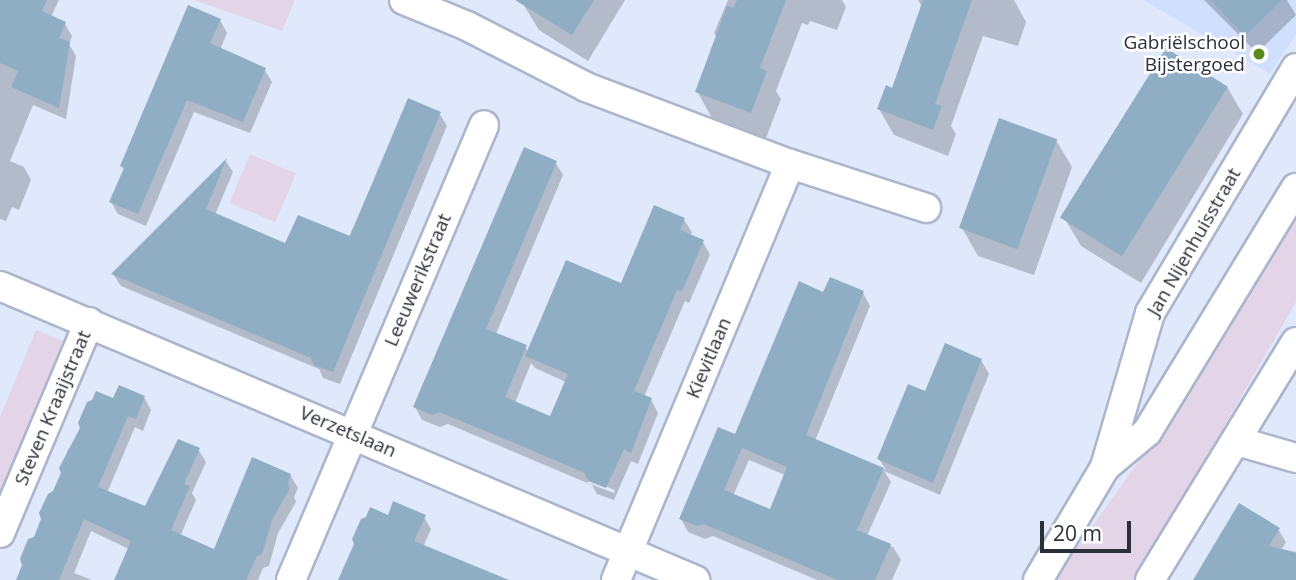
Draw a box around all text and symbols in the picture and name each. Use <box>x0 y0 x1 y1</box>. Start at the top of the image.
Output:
place label: Gabriëlschool Bijstergoed <box>1124 32 1245 76</box>
marker: Gabriëlschool Bijstergoed <box>1251 46 1267 62</box>
street label: Jan Nijenhuisstraat <box>1142 164 1246 320</box>
street label: Leeuwerikstraat <box>380 210 456 350</box>
street label: Kievitlaan <box>682 314 736 402</box>
street label: Steven Kraaijstraat <box>10 327 96 489</box>
street label: Verzetslaan <box>296 401 400 463</box>
scale bar <box>1044 506 1135 550</box>
text: 20 m <box>1053 519 1102 547</box>

